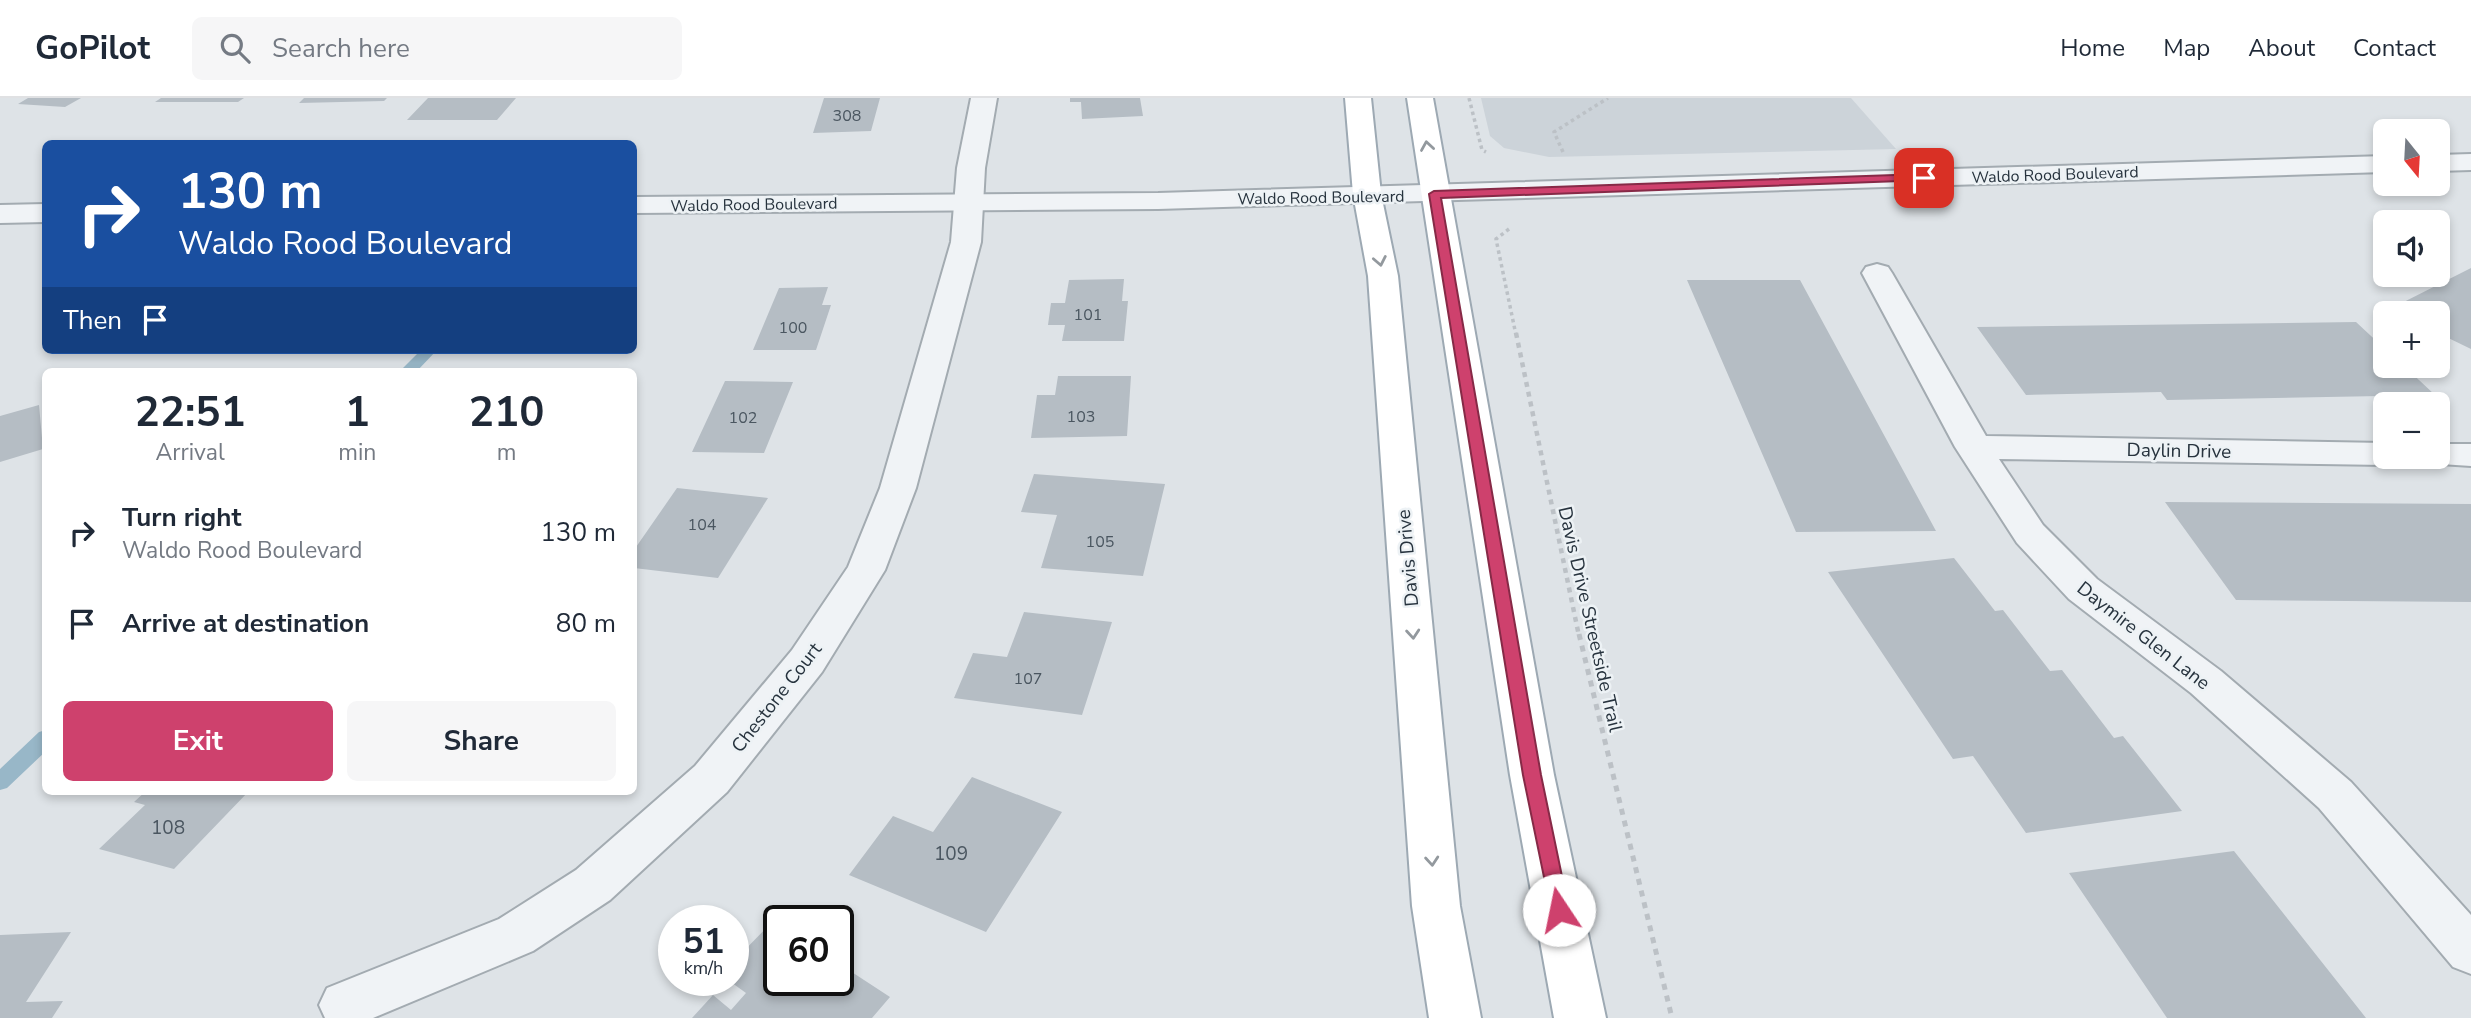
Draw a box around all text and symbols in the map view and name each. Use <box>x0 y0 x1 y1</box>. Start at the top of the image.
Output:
search box <box>192 17 682 80</box>
text: GoPilot <box>35 26 150 71</box>
icon: search <box>216 29 254 67</box>
text: Search here <box>272 31 410 66</box>
text: Home <box>2060 32 2125 64</box>
text: Map <box>2163 32 2210 64</box>
text: About <box>2248 32 2315 64</box>
text: Contact <box>2353 32 2436 64</box>
house number: 308 <box>833 105 861 127</box>
north arrow <box>2373 119 2450 196</box>
map controls <box>2373 119 2450 469</box>
one-way arrow <box>1420 140 1435 152</box>
pin <box>1894 148 1954 208</box>
text: 130 m <box>178 158 322 225</box>
icon: arrive <box>1905 159 1943 197</box>
street label: Waldo Rood Boulevard <box>1971 161 2139 189</box>
icon: right <box>63 168 154 259</box>
street label: Waldo Rood Boulevard <box>1237 186 1405 210</box>
street label: Waldo Rood Boulevard <box>670 193 838 217</box>
button: sound <box>2373 210 2450 287</box>
text: Waldo Rood Boulevard <box>178 222 512 265</box>
one-way arrow <box>1372 255 1387 267</box>
icon: arrive <box>136 301 174 339</box>
button: + <box>2373 301 2450 378</box>
text: Then <box>63 303 122 338</box>
house number: 101 <box>1074 304 1102 326</box>
house number: 100 <box>779 317 807 339</box>
text: 22:51 <box>135 384 246 441</box>
text: 1 <box>345 384 370 441</box>
text: 210 <box>469 384 544 441</box>
button: − <box>2373 392 2450 469</box>
house number: 103 <box>1067 406 1095 428</box>
house number: 102 <box>729 407 757 429</box>
text: Arrival <box>156 437 225 468</box>
text: min <box>338 437 376 468</box>
text: m <box>497 437 517 468</box>
street label: Daylin Drive <box>2126 437 2232 465</box>
text: Turn right <box>122 500 241 535</box>
street label: Davis Drive Streetside Trail <box>1551 504 1629 735</box>
street label: Davis Drive <box>1391 508 1425 608</box>
icon: right <box>63 514 101 552</box>
house number: 104 <box>688 514 717 536</box>
text: 130 m <box>540 515 616 550</box>
house number: 105 <box>1086 531 1114 553</box>
text: Waldo Rood Boulevard <box>122 535 362 566</box>
street label: Daymire Glen Lane <box>2071 575 2215 696</box>
icon: arrive <box>63 605 101 643</box>
text: Arrive at destination <box>122 606 369 641</box>
text: 80 m <box>556 606 616 641</box>
one-way arrow <box>1405 629 1420 640</box>
street label: Chestone Court <box>726 637 828 758</box>
house number: 107 <box>1014 668 1042 690</box>
button: Exit <box>63 701 333 781</box>
button: Share <box>347 701 616 781</box>
house number: 108 <box>151 815 185 841</box>
house number: 109 <box>934 841 968 867</box>
one-way arrow <box>1424 856 1439 867</box>
position arrow <box>1522 873 1596 947</box>
speed limit sign: 60 <box>763 905 854 996</box>
text: 51 <box>682 918 725 965</box>
text: km/h <box>684 956 723 980</box>

